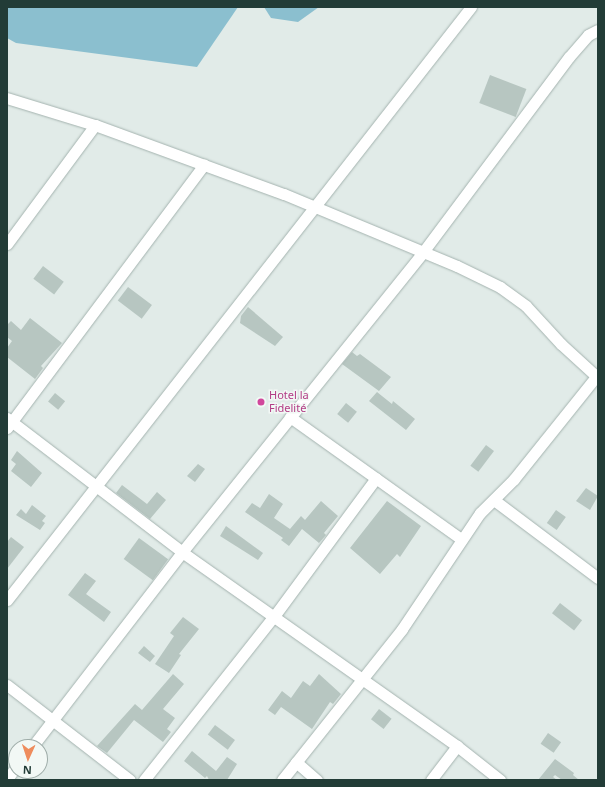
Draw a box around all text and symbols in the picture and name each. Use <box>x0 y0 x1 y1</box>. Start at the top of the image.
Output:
place label: Hotel la Fidelité <box>269 389 309 415</box>
marker: Hotel la Fidelité <box>256 397 266 407</box>
north arrow <box>8 739 48 779</box>
text: N <box>23 763 32 778</box>

